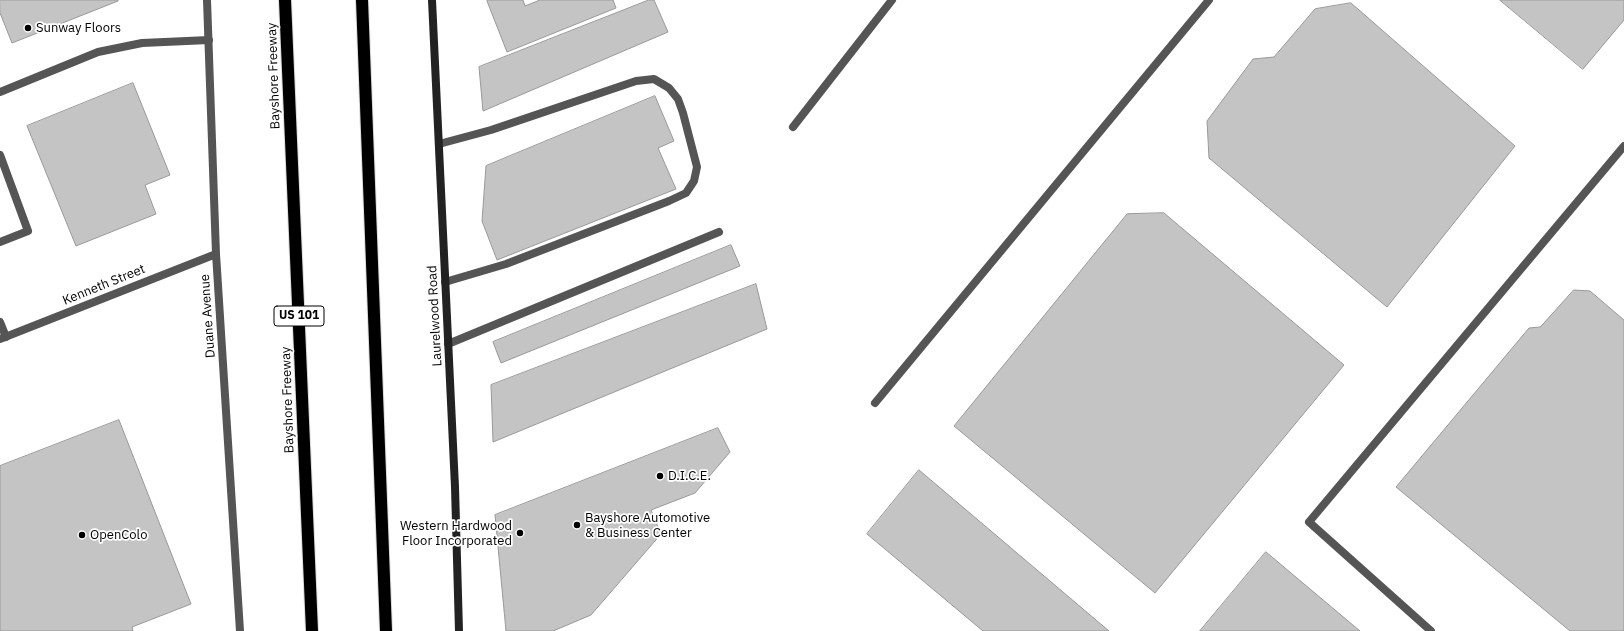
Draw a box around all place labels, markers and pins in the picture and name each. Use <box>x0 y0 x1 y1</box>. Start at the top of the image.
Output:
place label: Sunway Floors <box>36 20 121 36</box>
marker: Sunway Floors <box>23 23 33 33</box>
place label: D.I.C.E. <box>668 468 711 484</box>
marker: D.I.C.E. <box>655 471 665 481</box>
place label: Bayshore Automotive & Business Center <box>585 510 710 541</box>
place label: Western Hardwood Floor Incorporated <box>400 518 512 549</box>
marker: Bayshore Automotive & Business Center <box>572 520 582 530</box>
place label: OpenColo <box>90 527 147 543</box>
marker: Western Hardwood Floor Incorporated <box>515 528 525 538</box>
marker: OpenColo <box>77 530 87 540</box>

